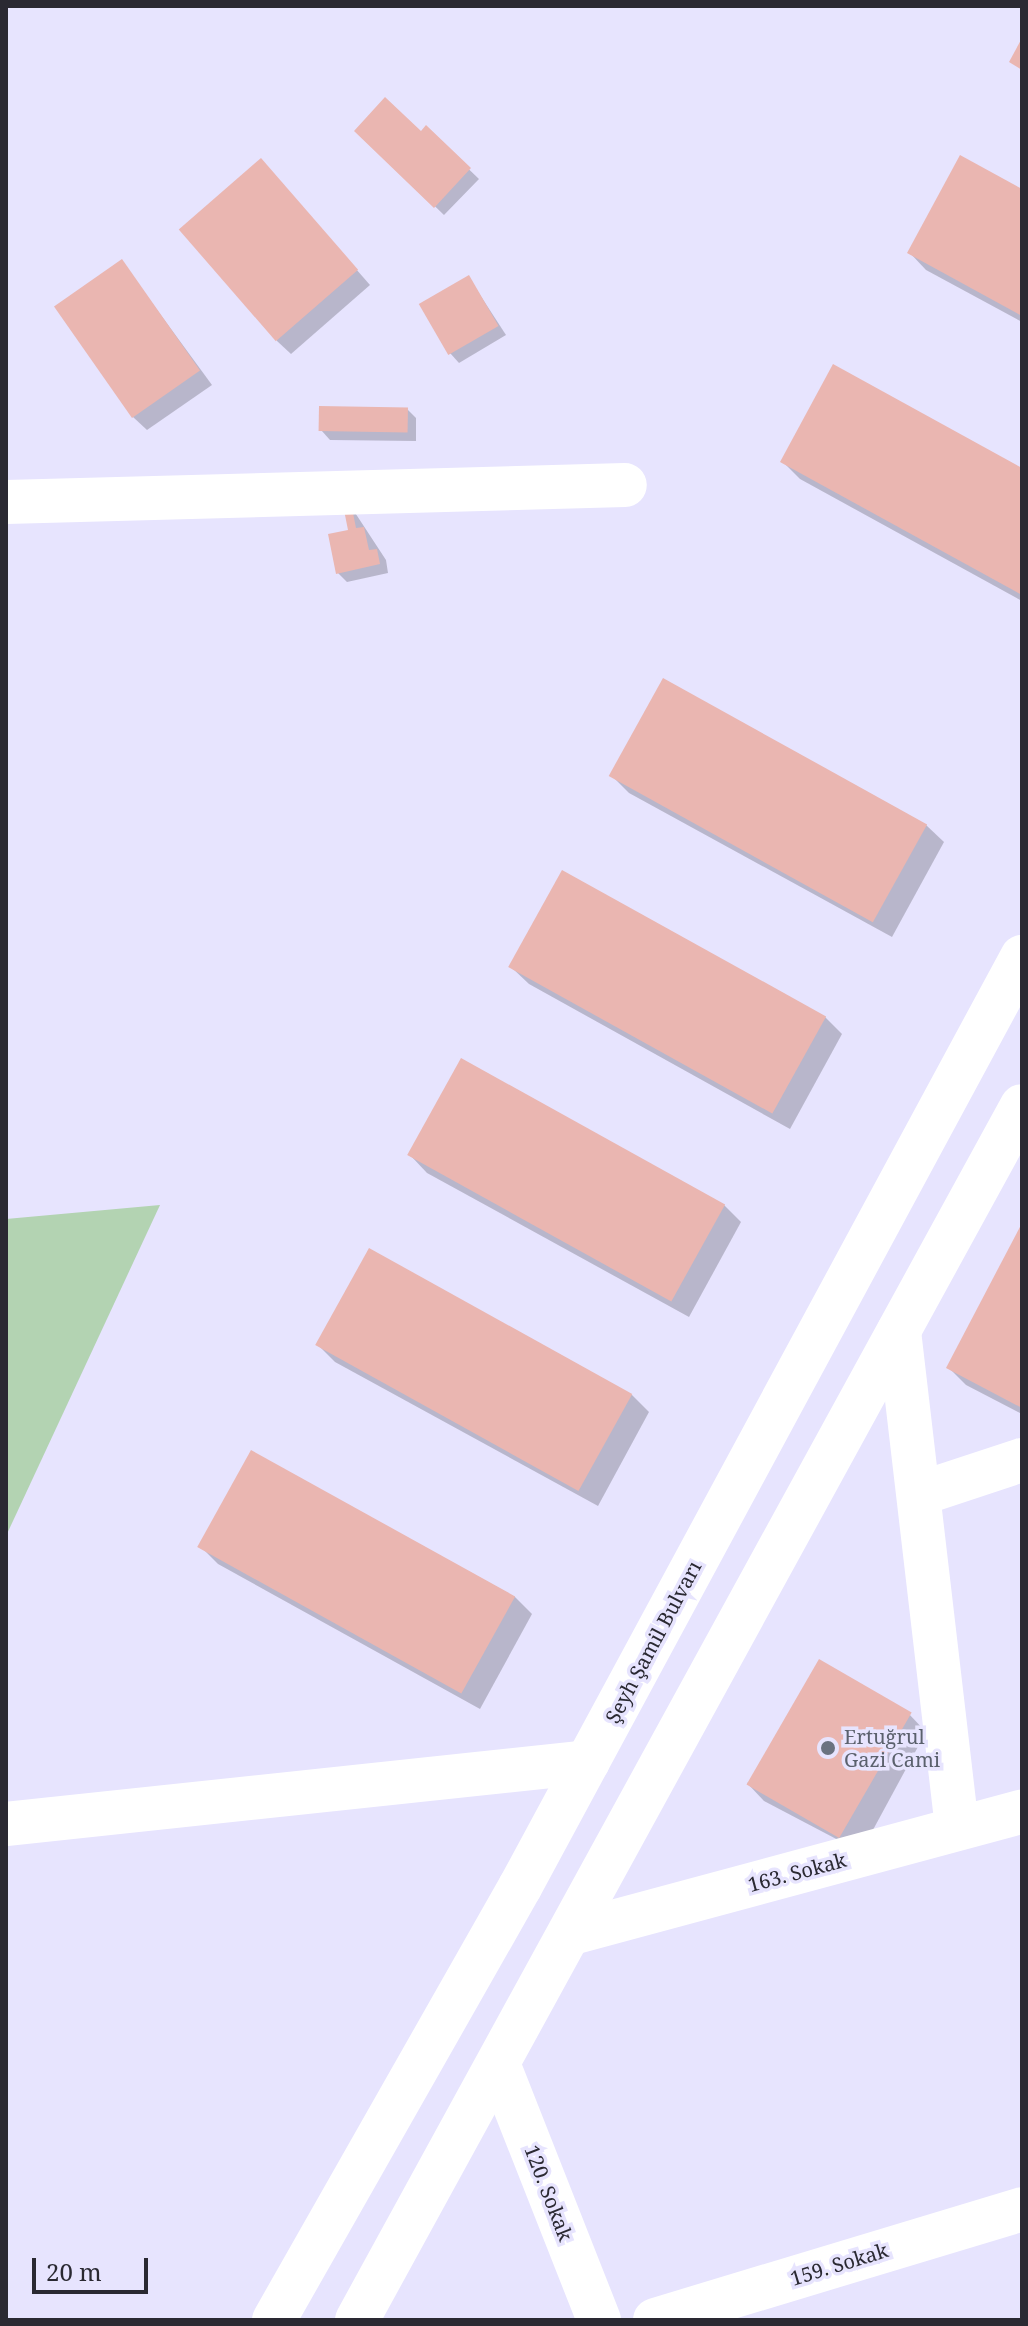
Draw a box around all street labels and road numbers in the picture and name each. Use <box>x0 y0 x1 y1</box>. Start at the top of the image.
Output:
street label: Şeyh Şamil Bulvarı <box>600 1557 706 1727</box>
street label: 163. Sokak <box>745 1847 849 1897</box>
street label: 120. Sokak <box>520 2142 578 2244</box>
street label: 159. Sokak <box>787 2238 891 2290</box>

